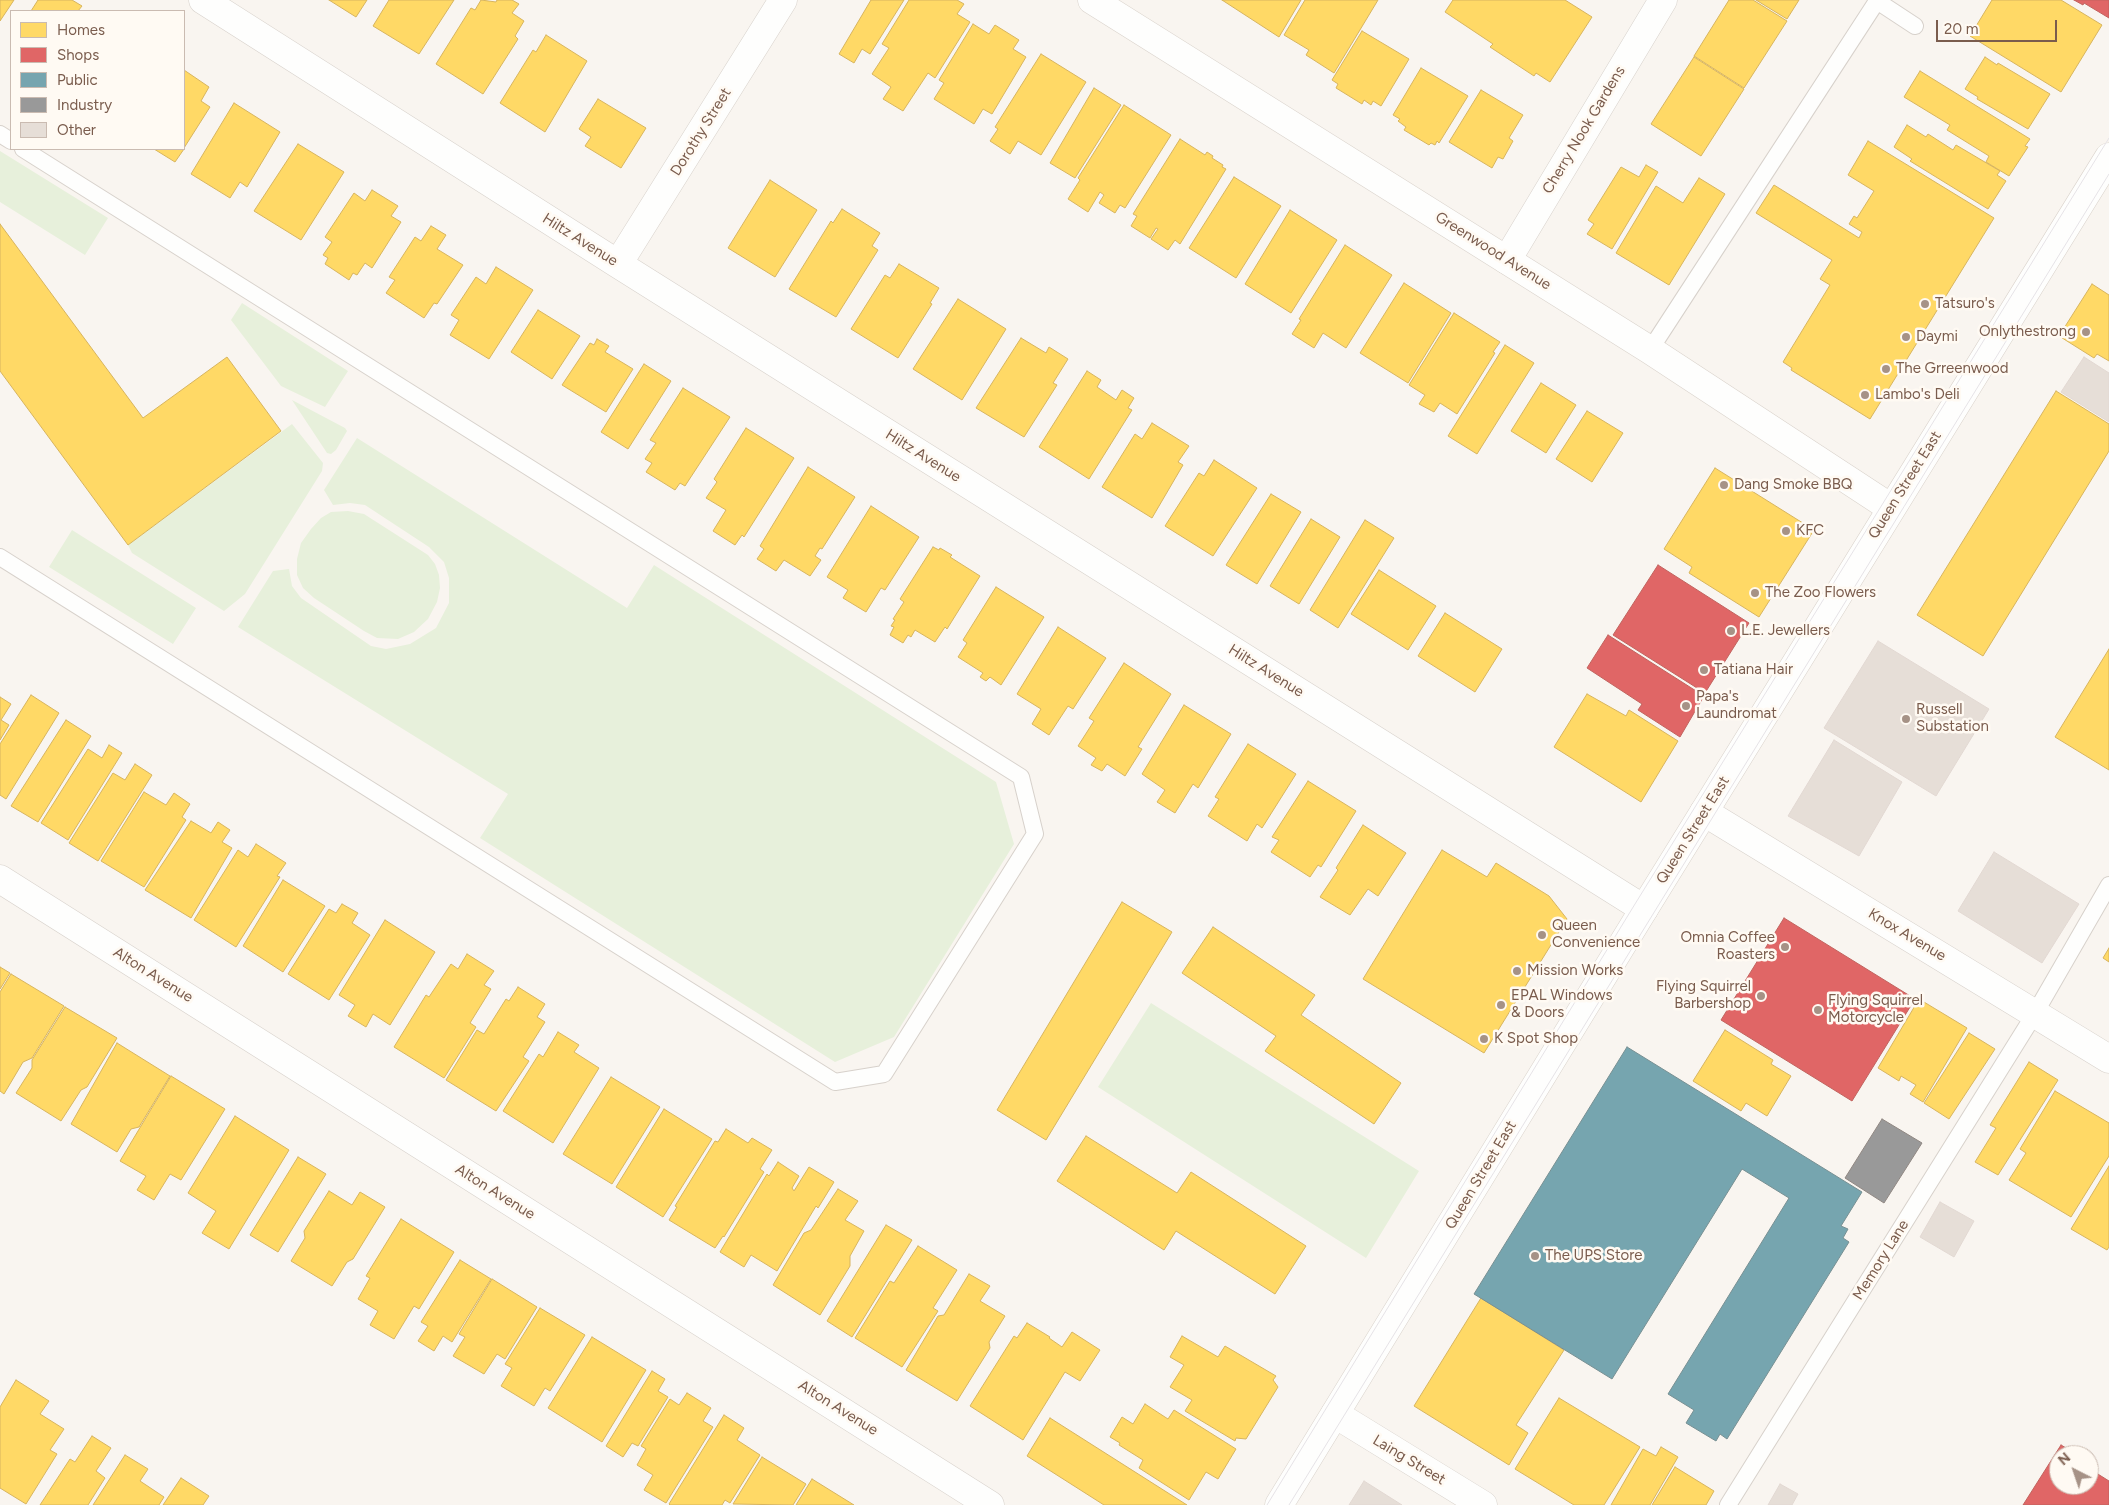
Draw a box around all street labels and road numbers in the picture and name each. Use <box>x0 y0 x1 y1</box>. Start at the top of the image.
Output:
street label: Cherry Nook Gardens <box>1539 63 1629 197</box>
street label: Dorothy Street <box>667 85 735 179</box>
street label: Greenwood Avenue <box>1432 208 1554 294</box>
street label: Hiltz Avenue <box>539 210 621 270</box>
street label: Hiltz Avenue <box>882 426 964 486</box>
street label: Queen Street East <box>1865 428 1945 542</box>
street label: Hiltz Avenue <box>1225 641 1307 701</box>
street label: Queen Street East <box>1653 773 1733 887</box>
street label: Knox Avenue <box>1865 905 1949 965</box>
street label: Alton Avenue <box>110 943 196 1007</box>
street label: Queen Street East <box>1442 1117 1520 1233</box>
street label: Alton Avenue <box>452 1160 538 1224</box>
street label: Memory Lane <box>1849 1217 1913 1303</box>
street label: Alton Avenue <box>795 1376 881 1440</box>
street label: Laing Street <box>1369 1431 1449 1489</box>

